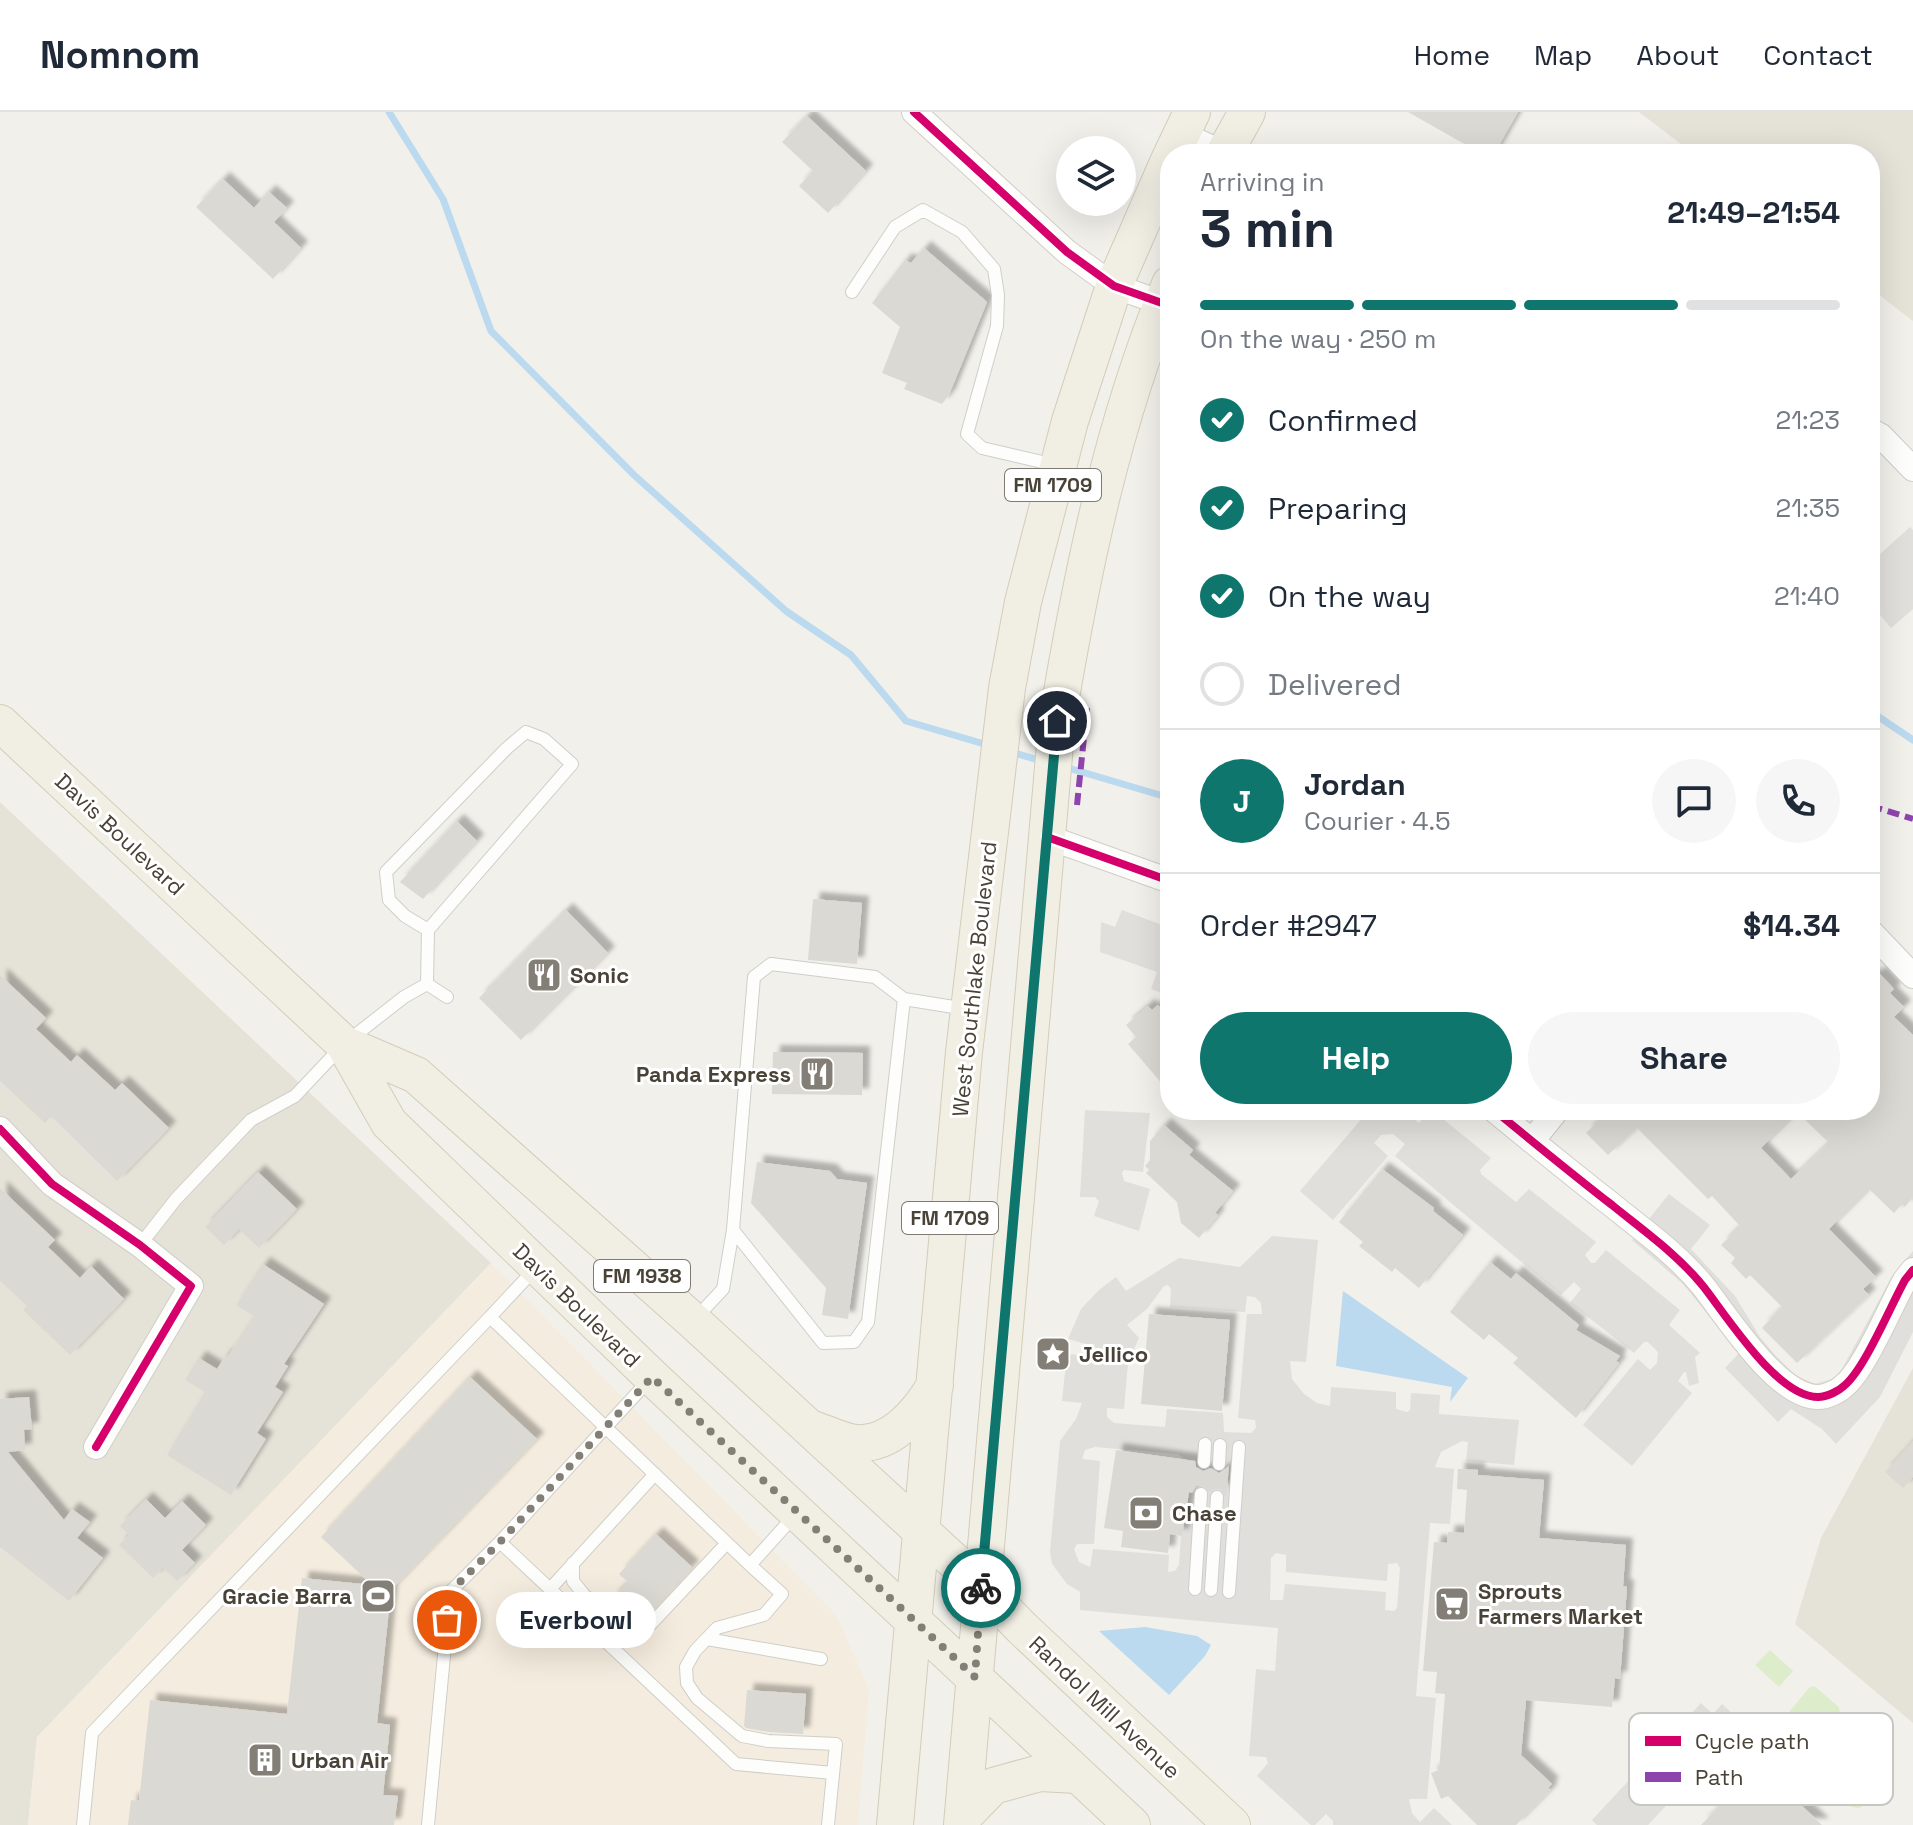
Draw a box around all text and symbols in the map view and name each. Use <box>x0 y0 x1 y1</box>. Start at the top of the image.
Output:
text: Nomnom <box>40 31 200 79</box>
text: Home <box>1414 37 1490 73</box>
text: Map <box>1534 37 1592 73</box>
text: About <box>1636 37 1719 73</box>
text: Contact <box>1763 37 1873 73</box>
map controls <box>1056 136 1136 216</box>
button: layers <box>1056 136 1136 216</box>
text: Arriving in <box>1200 165 1324 199</box>
text: 21:49–21:54 <box>1667 193 1840 232</box>
text: 3 min <box>1200 196 1335 262</box>
text: On the way · 250 m <box>1200 322 1436 356</box>
icon: check <box>1200 398 1244 442</box>
text: Confirmed <box>1268 401 1418 440</box>
text: 21:23 <box>1776 403 1840 437</box>
road number: FM 1709 <box>1005 469 1101 501</box>
icon: check <box>1200 486 1244 530</box>
text: Preparing <box>1268 489 1407 528</box>
text: 21:35 <box>1776 491 1840 525</box>
icon: check <box>1200 574 1244 618</box>
text: On the way <box>1268 577 1431 616</box>
text: 21:40 <box>1774 579 1840 613</box>
text: Delivered <box>1268 665 1402 704</box>
pin <box>1023 687 1091 755</box>
icon: home <box>1035 699 1079 743</box>
button: chat <box>1652 759 1736 843</box>
button: phone <box>1756 759 1840 843</box>
text: Jordan <box>1304 765 1406 804</box>
street label: Davis Boulevard <box>49 767 191 901</box>
text: J <box>1233 782 1251 821</box>
text: Courier · 4.5 <box>1304 804 1451 838</box>
street label: West Southlake Boulevard <box>946 840 1002 1118</box>
text: Order #2947 <box>1200 906 1377 945</box>
text: $14.34 <box>1743 906 1840 945</box>
restaurant icon: Sonic <box>525 956 563 994</box>
place label: Sonic <box>570 961 629 989</box>
button: Help <box>1200 1012 1512 1104</box>
button: Share <box>1528 1012 1840 1104</box>
restaurant icon: Panda Express <box>798 1055 836 1093</box>
place label: Panda Express <box>636 1060 791 1088</box>
road number: FM 1709 <box>902 1202 998 1234</box>
street label: Davis Boulevard <box>507 1237 647 1373</box>
road number: FM 1938 <box>594 1260 690 1292</box>
place icon: Jellico <box>1034 1335 1072 1373</box>
place label: Jellico <box>1079 1340 1148 1368</box>
bank icon: Chase <box>1127 1494 1165 1532</box>
place label: Chase <box>1172 1499 1237 1527</box>
courier <box>941 1548 1021 1628</box>
icon: bike <box>959 1566 1003 1610</box>
sports icon: Gracie Barra <box>359 1577 397 1615</box>
place label: Sprouts Farmers Market <box>1478 1577 1643 1630</box>
place label: Gracie Barra <box>222 1582 352 1610</box>
supermarket icon: Sprouts Farmers Market <box>1433 1585 1471 1623</box>
pin <box>413 1586 481 1654</box>
callout: Everbowl <box>495 1592 655 1648</box>
icon: bag <box>425 1598 469 1642</box>
text: Everbowl <box>519 1603 633 1637</box>
street label: Randol Mill Avenue <box>1023 1630 1187 1784</box>
legend <box>1629 1713 1893 1805</box>
text: Cycle path <box>1695 1727 1810 1755</box>
building icon: Urban Air <box>246 1741 284 1779</box>
place label: Urban Air <box>291 1746 389 1774</box>
text: Path <box>1695 1763 1744 1791</box>

